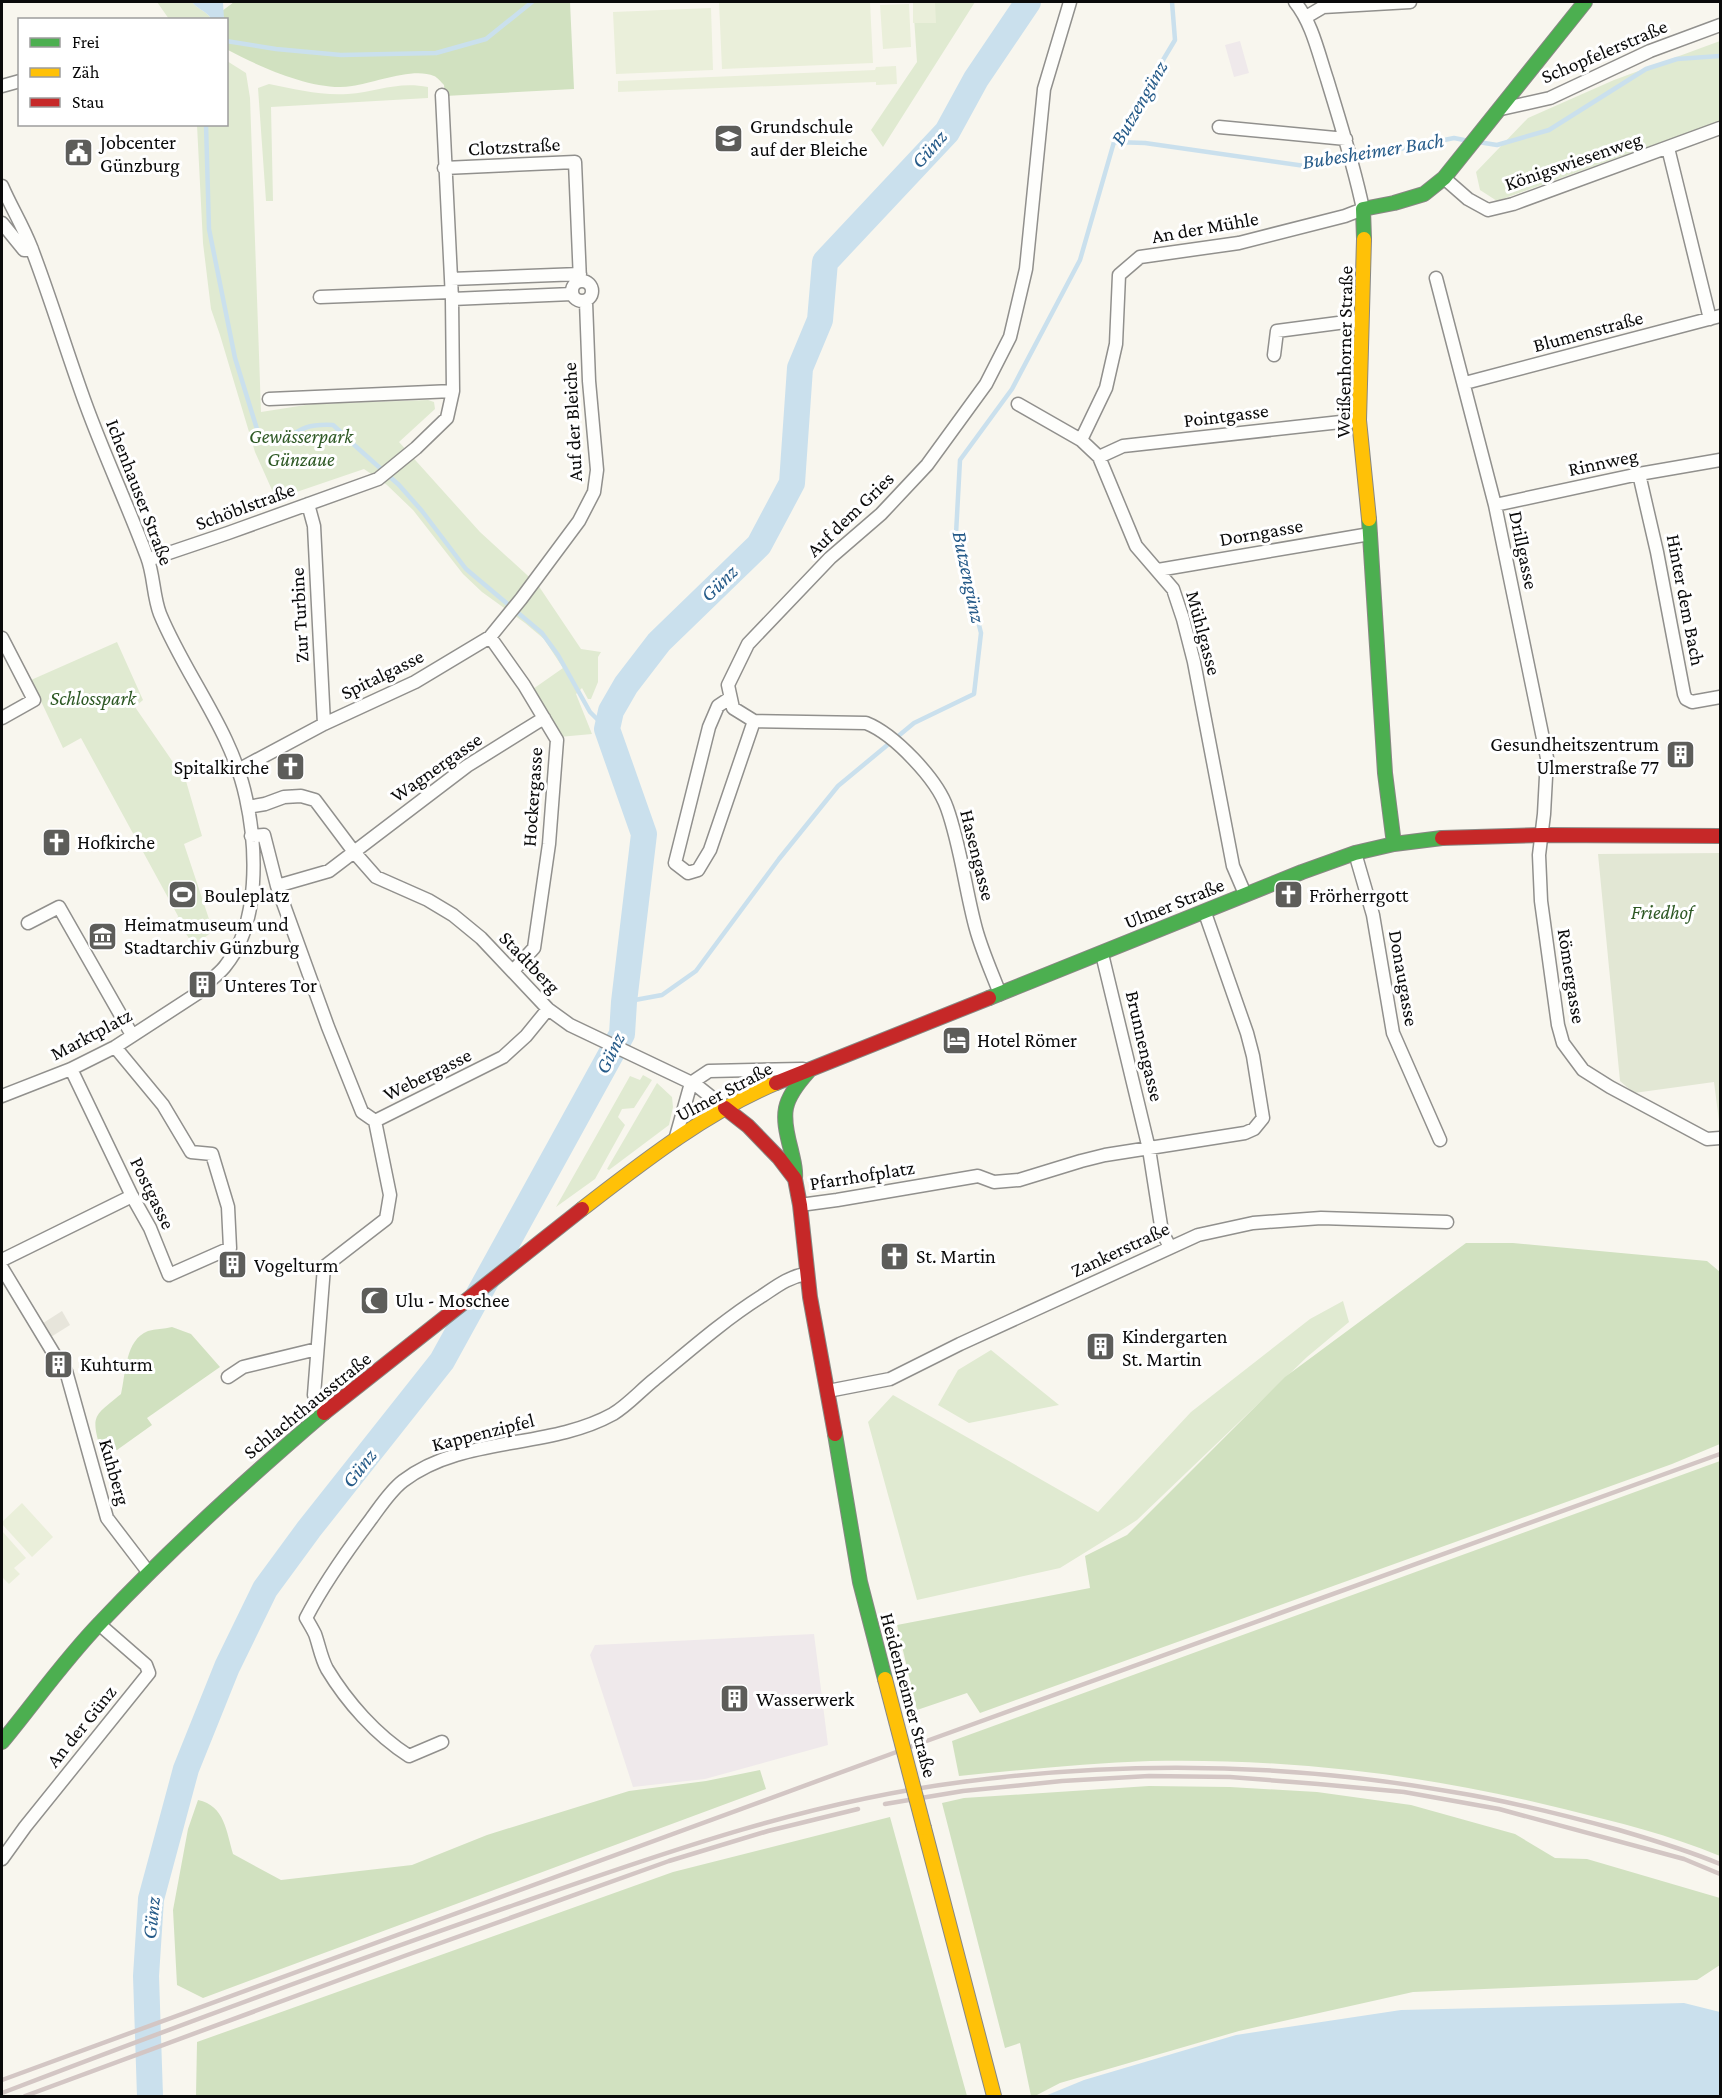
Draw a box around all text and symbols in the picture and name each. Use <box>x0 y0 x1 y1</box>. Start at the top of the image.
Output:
street label: Schopfelerstraße <box>1538 14 1671 88</box>
legend <box>18 18 228 126</box>
text: Frei <box>72 32 100 52</box>
water label: Butzengünz <box>1105 56 1173 149</box>
text: Zäh <box>72 62 100 82</box>
text: Stau <box>72 92 105 112</box>
place label: Grundschule auf der Bleiche <box>750 115 868 160</box>
school or university icon: Grundschule auf der Bleiche <box>713 122 745 154</box>
water label: Günz <box>906 124 953 173</box>
street label: Königswiesenweg <box>1502 127 1645 196</box>
water label: Bubesheimer Bach <box>1301 128 1445 174</box>
place label: Jobcenter Günzburg <box>98 131 180 177</box>
street label: Clotzstraße <box>467 133 561 159</box>
public building icon: Jobcenter Günzburg <box>63 137 95 169</box>
street label: An der Mühle <box>1150 207 1260 247</box>
street label: Weißenhorner Straße <box>1331 265 1357 438</box>
street label: Blumenstraße <box>1531 306 1646 356</box>
street label: Auf der Bleiche <box>558 362 586 482</box>
street label: Pointgasse <box>1182 399 1270 432</box>
street label: Ichenhauser Straße <box>102 416 178 568</box>
park label: Gewässerpark Günzaue <box>249 425 354 470</box>
street label: Rinnweg <box>1566 444 1640 481</box>
street label: Auf dem Gries <box>802 467 898 561</box>
street label: Schöblstraße <box>192 478 298 534</box>
street label: Drillgasse <box>1504 509 1543 592</box>
street label: Dorngasse <box>1218 514 1305 551</box>
water label: Butzengünz <box>948 529 991 626</box>
street label: Hinter dem Bach <box>1662 532 1710 668</box>
water label: Günz <box>695 559 743 606</box>
street label: Zur Turbine <box>286 567 312 663</box>
street label: Mühlgasse <box>1181 588 1226 678</box>
street label: Spitalgasse <box>337 644 428 704</box>
park label: Schlosspark <box>50 687 137 710</box>
street label: Wagnergasse <box>386 727 486 807</box>
place label: Gesundheitszentrum Ulmerstraße 77 <box>1490 733 1659 778</box>
building icon: Gesundheitszentrum Ulmerstraße 77 <box>1664 739 1696 771</box>
street label: Hockergasse <box>518 746 547 847</box>
church icon: Spitalkirche <box>274 751 306 783</box>
place label: Spitalkirche <box>174 756 269 779</box>
street label: Hasengasse <box>955 807 1000 903</box>
church icon: Hofkirche <box>40 826 72 858</box>
place label: Hofkirche <box>77 831 155 853</box>
street label: Ulmer Straße <box>1121 873 1227 933</box>
sports icon: Bouleplatz <box>167 879 199 911</box>
church icon: Frörherrgott <box>1272 879 1304 911</box>
place label: Bouleplatz <box>204 884 290 907</box>
place label: Frörherrgott <box>1309 884 1409 907</box>
park label: Friedhof <box>1631 901 1696 924</box>
place label: Heimatmuseum und Stadtarchiv Günzburg <box>124 913 299 959</box>
museum icon: Heimatmuseum und Stadtarchiv Günzburg <box>87 920 119 952</box>
street label: Stadtberg <box>494 926 565 999</box>
street label: Römergasse <box>1553 927 1590 1025</box>
street label: Donaugasse <box>1384 928 1423 1028</box>
building icon: Unteres Tor <box>187 969 219 1001</box>
place label: Unteres Tor <box>224 974 317 996</box>
street label: Brunnengasse <box>1121 988 1168 1104</box>
street label: Marktplatz <box>47 1003 136 1065</box>
hotel icon: Hotel Römer <box>940 1024 972 1056</box>
water label: Günz <box>590 1028 631 1077</box>
place label: Hotel Römer <box>977 1029 1077 1051</box>
street label: Webergasse <box>379 1043 475 1106</box>
street label: Ulmer Straße <box>672 1056 776 1126</box>
street label: Postgasse <box>125 1153 180 1233</box>
street label: Pfarrhofplatz <box>808 1156 916 1195</box>
street label: Zankerstraße <box>1067 1217 1173 1281</box>
church icon: St. Martin <box>879 1240 911 1272</box>
place label: St. Martin <box>916 1245 996 1267</box>
building icon: Vogelturm <box>217 1249 249 1281</box>
place label: Vogelturm <box>254 1254 339 1277</box>
mosque icon: Ulu - Moschee <box>358 1284 390 1316</box>
place label: Ulu - Moschee <box>395 1289 510 1311</box>
place label: Kindergarten St. Martin <box>1122 1325 1228 1370</box>
building icon: Kindergarten St. Martin <box>1085 1331 1117 1363</box>
street label: Schlachthausstraße <box>239 1347 375 1463</box>
building icon: Kuhturm <box>43 1348 75 1380</box>
place label: Kuhturm <box>80 1353 153 1375</box>
street label: Kappenzipfel <box>429 1409 537 1456</box>
street label: Kuhberg <box>94 1436 135 1508</box>
water label: Günz <box>336 1443 382 1492</box>
street label: Heidenheimer Straße <box>876 1610 942 1780</box>
street label: An der Günz <box>41 1681 121 1771</box>
building icon: Wasserwerk <box>719 1683 751 1715</box>
place label: Wasserwerk <box>756 1688 855 1710</box>
water label: Günz <box>137 1895 165 1940</box>

